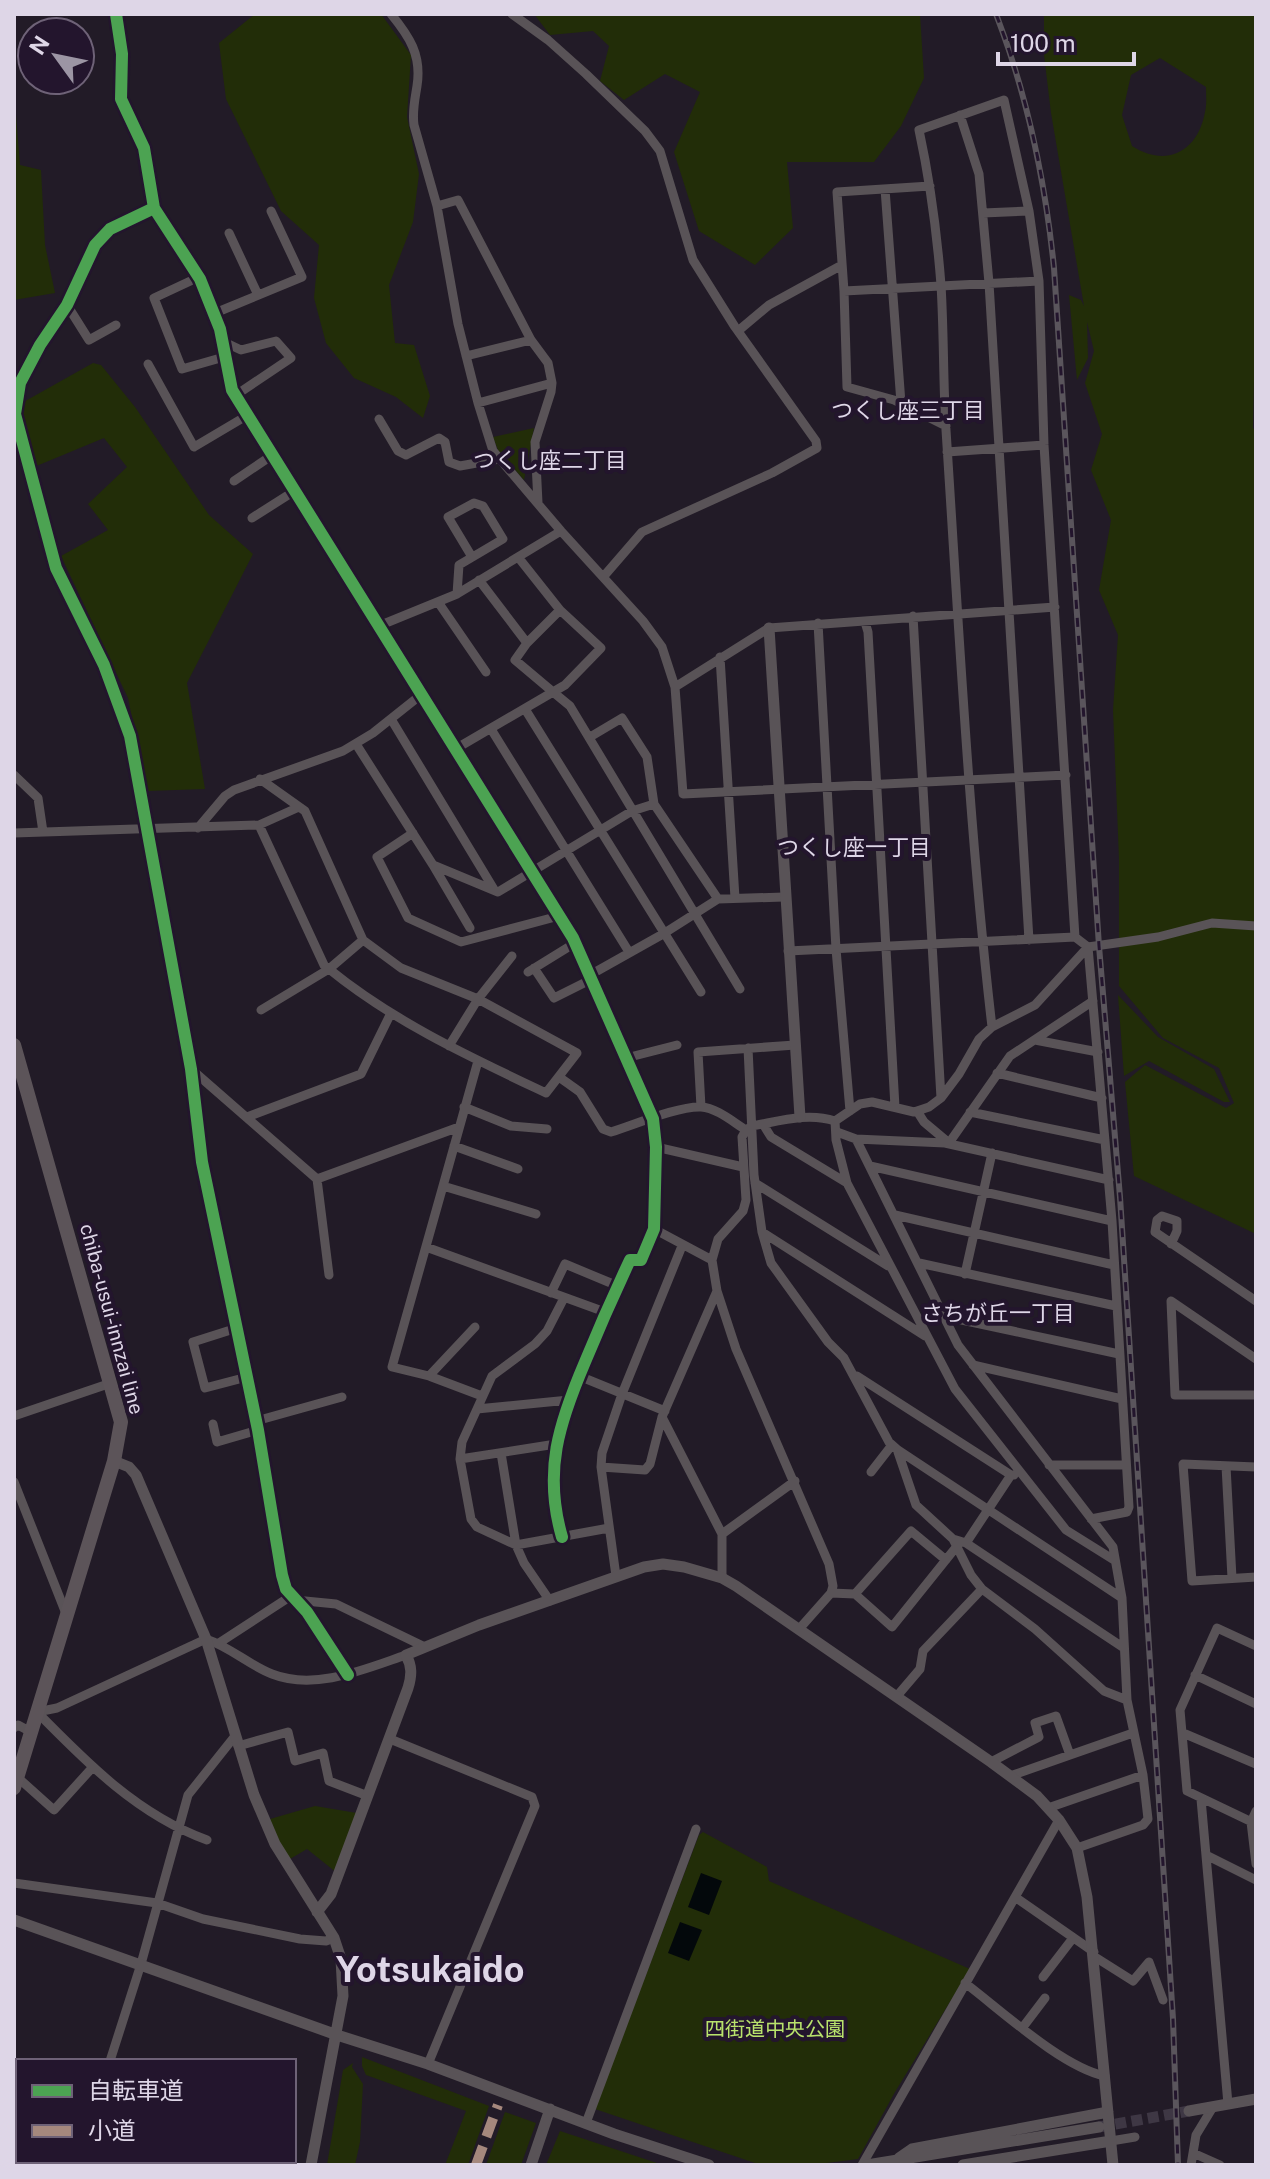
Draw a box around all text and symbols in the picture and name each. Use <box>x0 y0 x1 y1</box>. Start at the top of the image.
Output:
north arrow <box>16 16 96 96</box>
scale bar <box>998 16 1134 66</box>
text: 100 m <box>1010 29 1076 57</box>
text: N <box>24 31 55 59</box>
district label: つくし座三丁目 <box>831 397 985 423</box>
district label: つくし座二丁目 <box>473 447 627 473</box>
district label: つくし座一丁目 <box>777 834 931 860</box>
street label: chiba-usui-innzai line <box>75 1221 149 1417</box>
district label: さちが丘一丁目 <box>921 1300 1075 1326</box>
district label: Yotsukaido <box>336 1948 525 1990</box>
park label: 四街道中央公園 <box>705 2017 845 2041</box>
legend <box>16 2059 296 2163</box>
text: 自転車道 <box>88 2076 184 2104</box>
text: 小道 <box>88 2116 136 2144</box>

